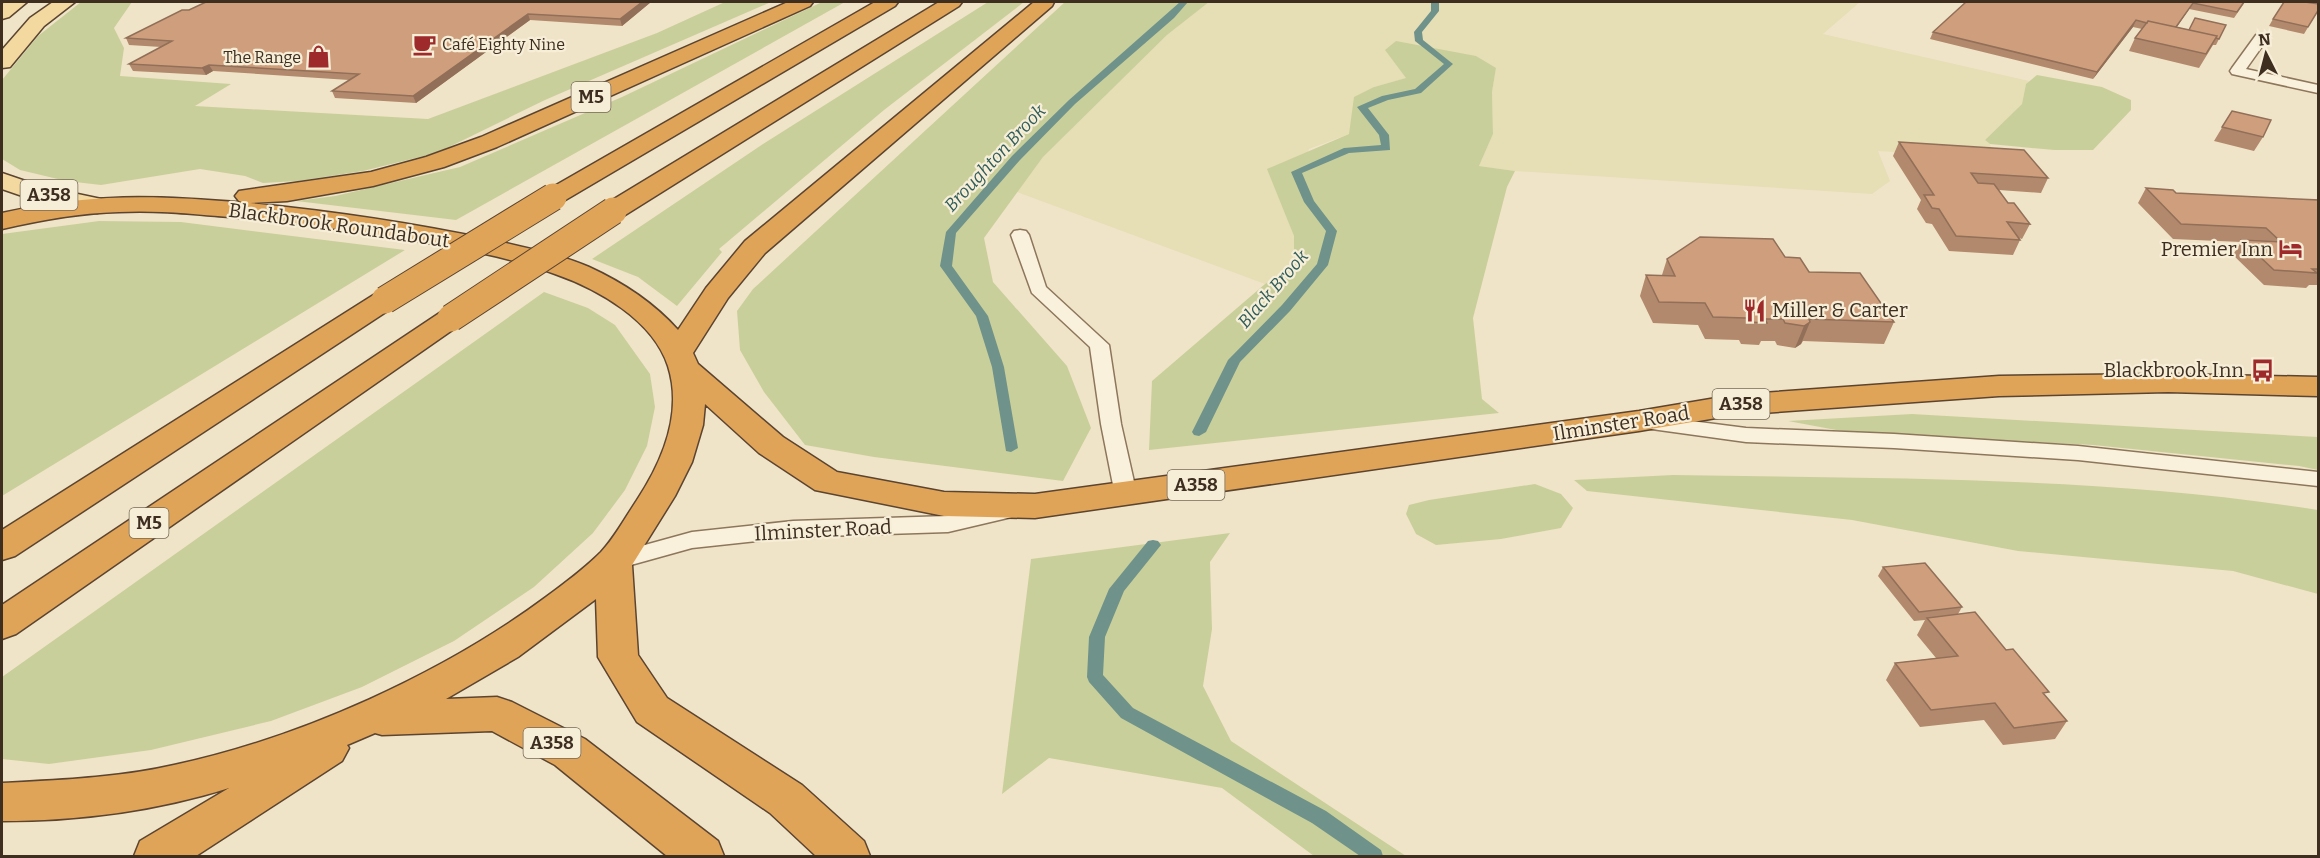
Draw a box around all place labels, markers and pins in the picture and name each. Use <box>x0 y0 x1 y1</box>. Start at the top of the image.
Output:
cafe icon: Café Eighty Nine <box>411 31 437 57</box>
place label: Café Eighty Nine <box>442 35 565 54</box>
shop icon: The Range <box>306 44 332 70</box>
place label: The Range <box>223 48 301 67</box>
hotel icon: Premier Inn <box>2278 236 2304 262</box>
place label: Premier Inn <box>2161 237 2273 261</box>
restaurant icon: Miller & Carter <box>1741 297 1767 323</box>
place label: Miller & Carter <box>1772 298 1908 322</box>
bus stop icon: Blackbrook Inn <box>2249 357 2275 383</box>
place label: Blackbrook Inn <box>2103 358 2244 382</box>

